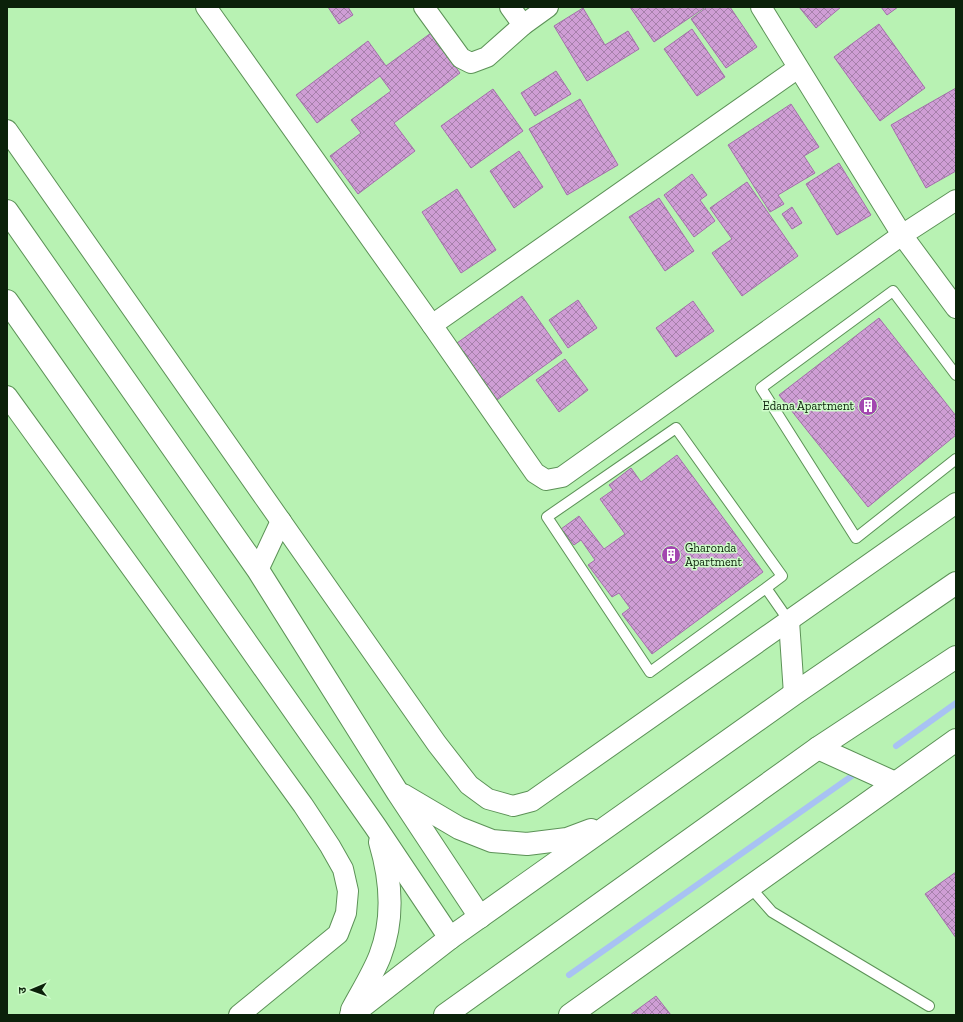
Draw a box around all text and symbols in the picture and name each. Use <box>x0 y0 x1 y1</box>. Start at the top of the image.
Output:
building icon: Edana Apartment <box>857 395 879 417</box>
place label: Edana Apartment <box>763 399 855 413</box>
place label: Gharonda Apartment <box>685 541 742 569</box>
building icon: Gharonda Apartment <box>660 544 682 566</box>
north arrow <box>12 970 52 1010</box>
text: उ <box>16 986 29 994</box>

